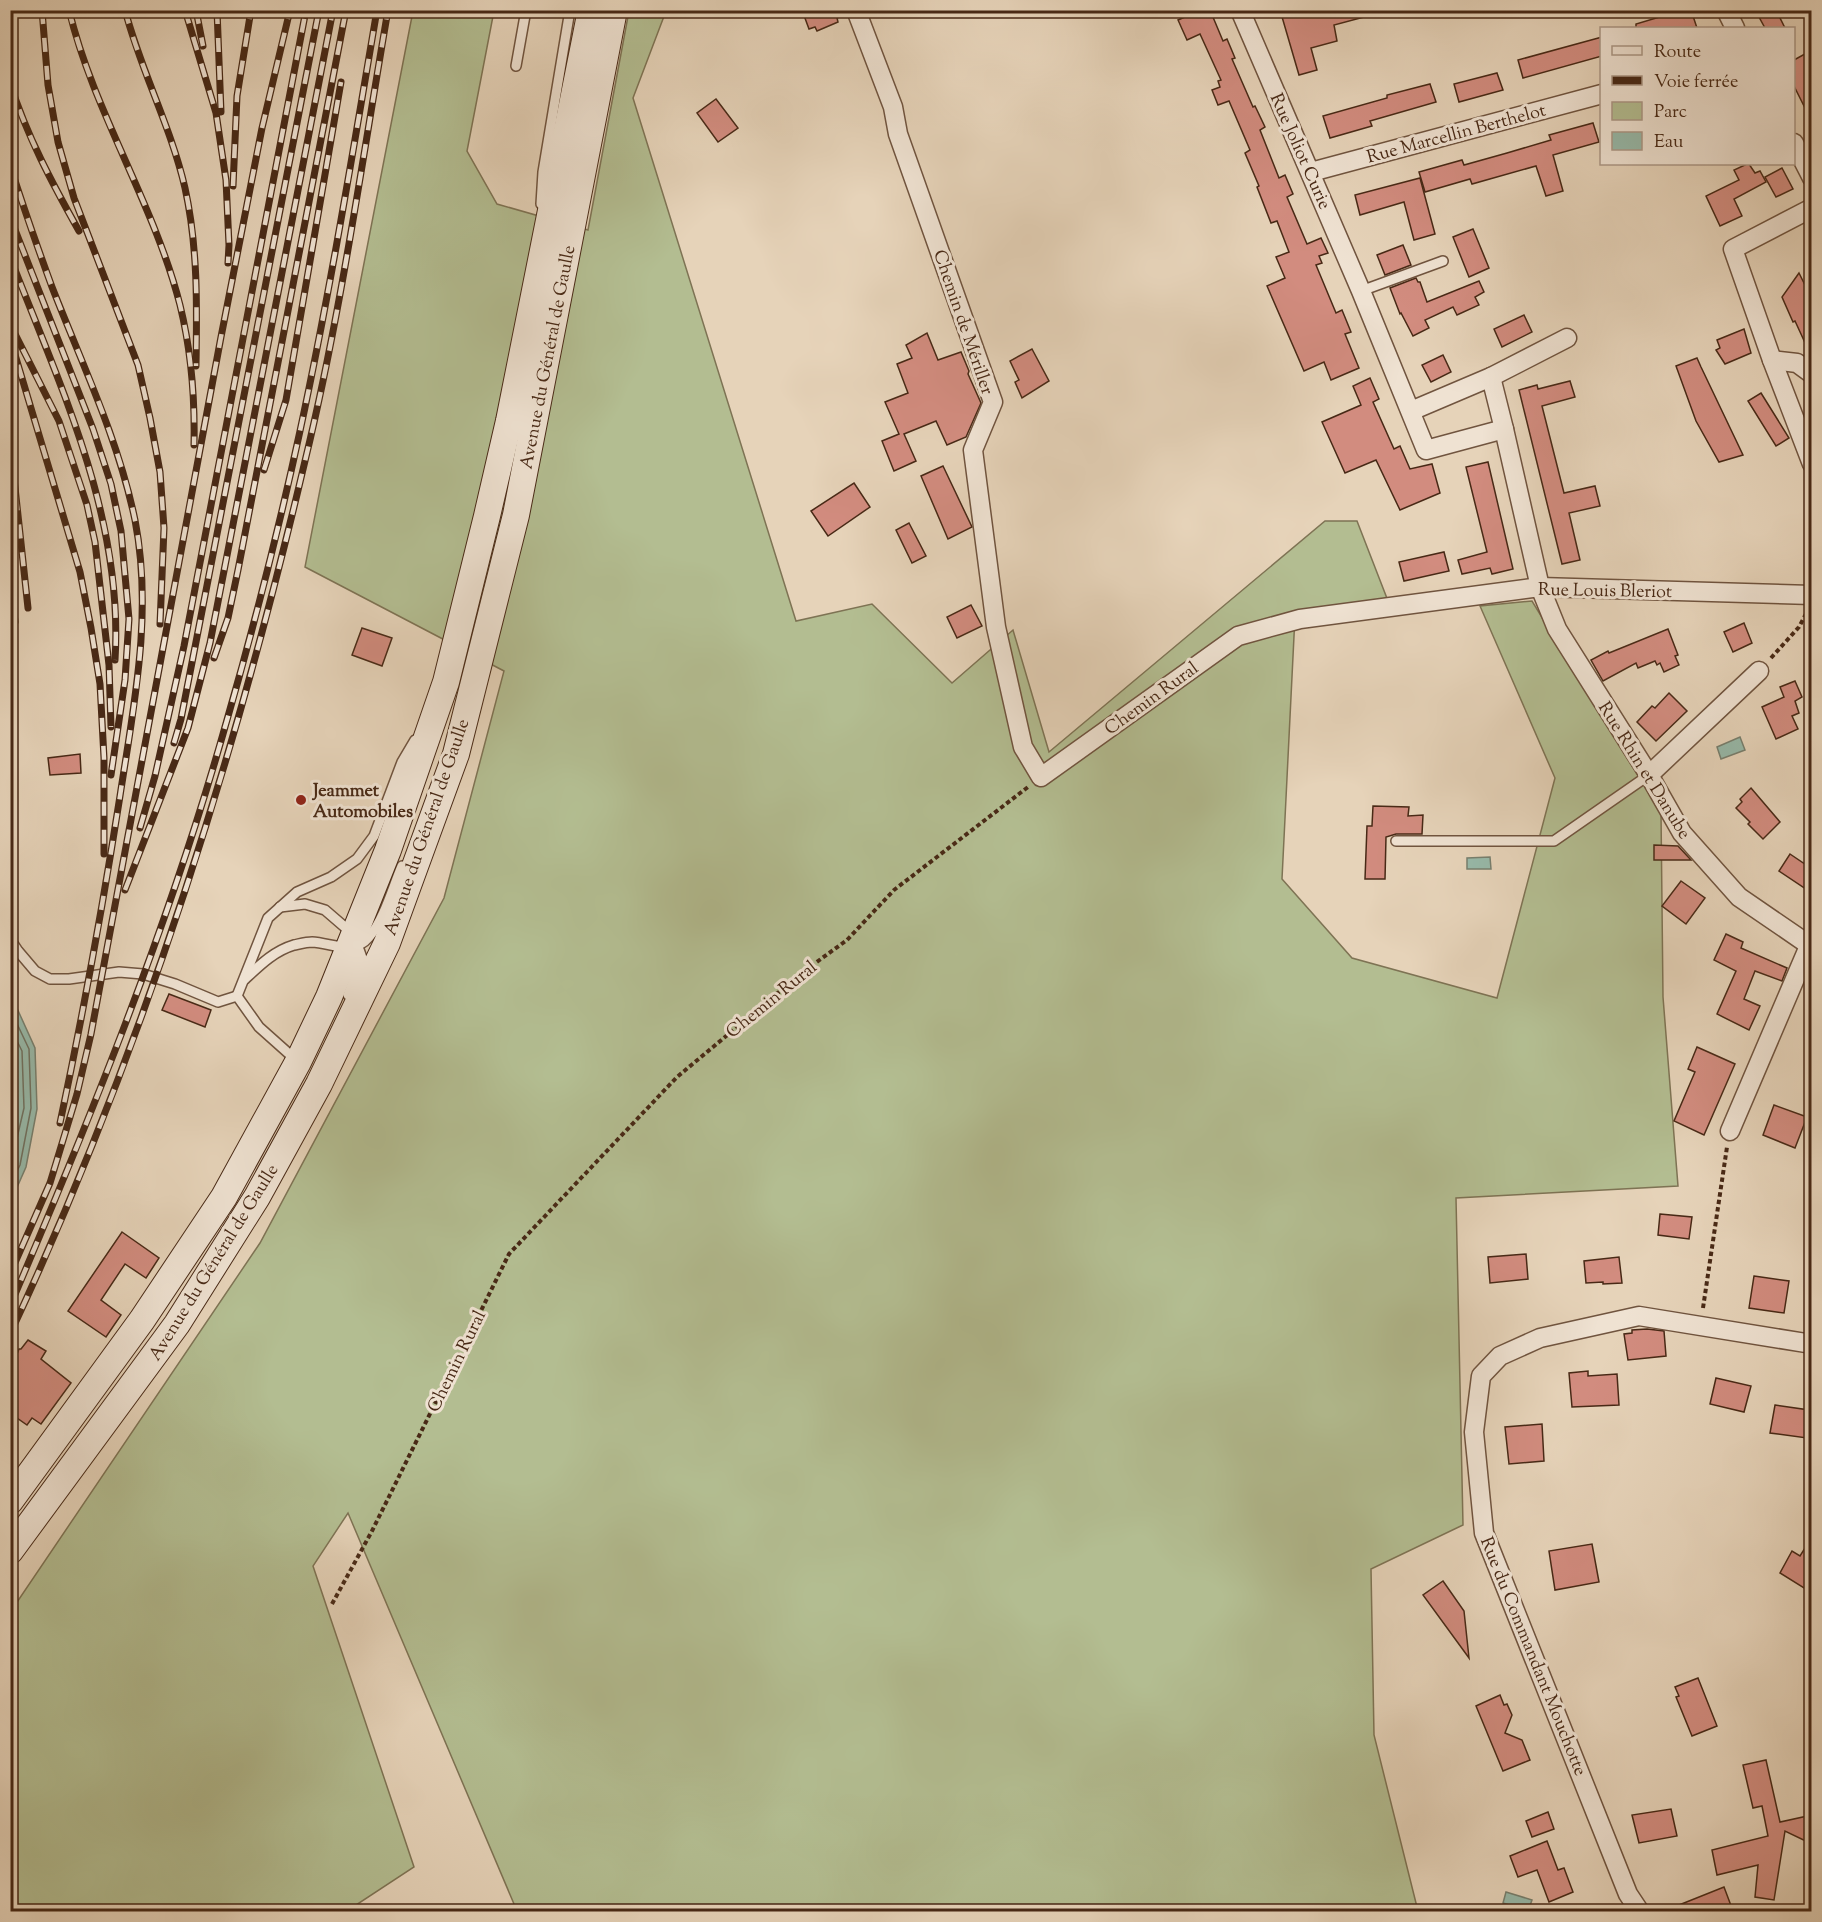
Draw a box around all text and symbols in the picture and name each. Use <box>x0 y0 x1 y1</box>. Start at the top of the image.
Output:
legend <box>1600 27 1795 165</box>
text: Route <box>1654 40 1701 66</box>
text: Voie ferrée <box>1654 70 1738 96</box>
street label: Rue Joliot Curie <box>1262 90 1336 214</box>
street label: Rue Marcellin Berthelot <box>1364 99 1549 171</box>
text: Parc <box>1654 100 1687 126</box>
text: Eau <box>1654 130 1683 156</box>
street label: Avenue du Général de Gaulle <box>514 243 583 472</box>
street label: Chemin de Mériller <box>925 247 999 399</box>
street label: Rue Louis Bleriot <box>1538 578 1672 606</box>
street label: Chemin Rural <box>1100 657 1205 743</box>
street label: Rue Rhin et Danube <box>1590 697 1696 845</box>
street label: Avenue du Général de Gaulle <box>379 716 477 940</box>
place label: Jeammet Automobiles <box>311 779 413 826</box>
marker: Jeammet Automobiles <box>294 793 308 807</box>
street label: Chemin Rural <box>721 956 823 1045</box>
street label: Avenue du Général de Gaulle <box>143 1160 286 1366</box>
street label: Chemin Rural <box>422 1306 494 1417</box>
street label: Rue du Commandant Mouchotte <box>1472 1533 1592 1780</box>

